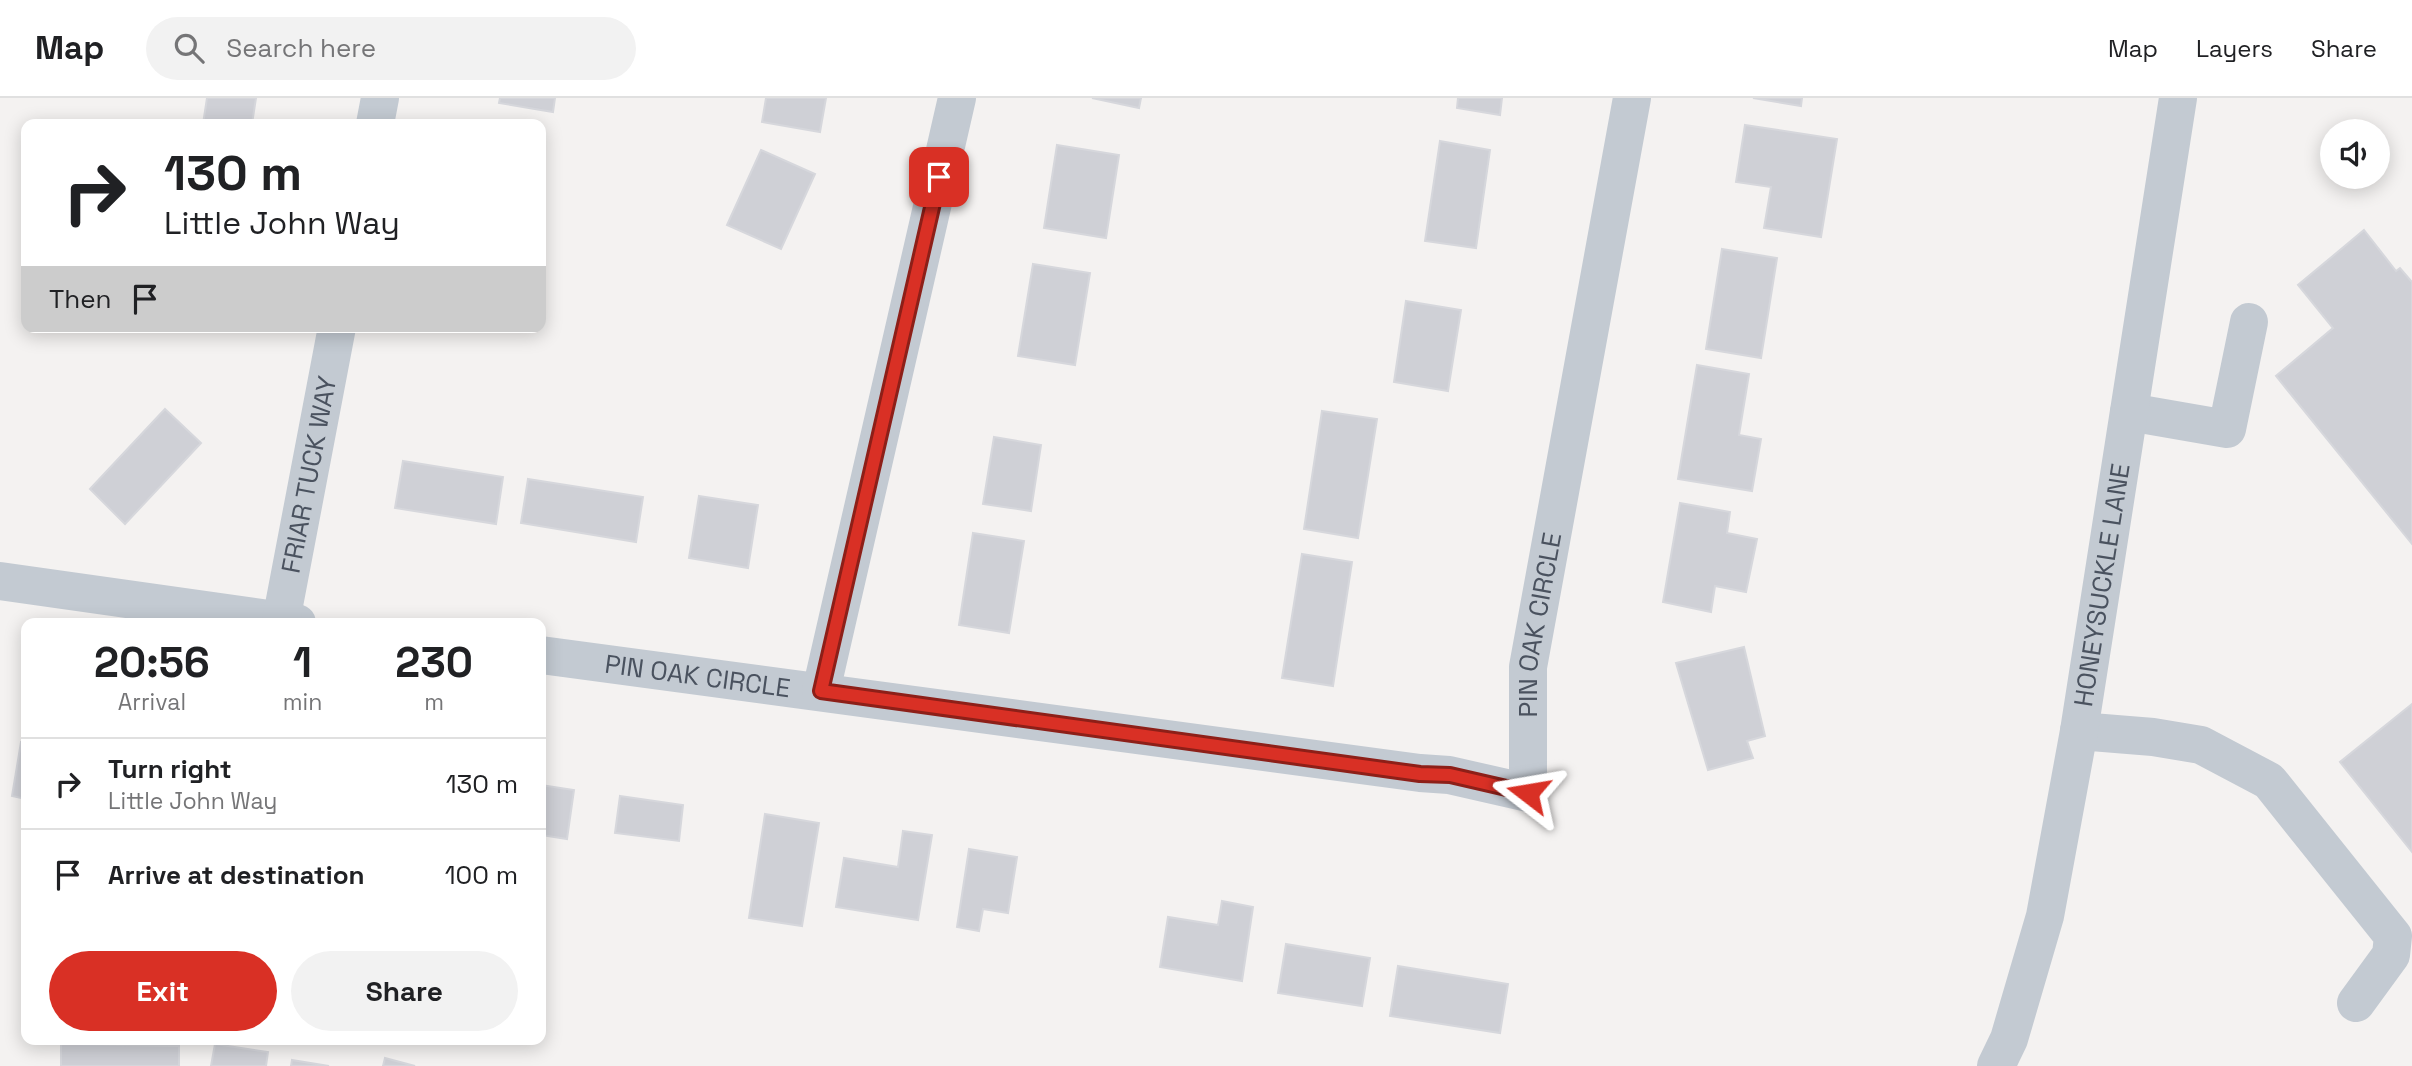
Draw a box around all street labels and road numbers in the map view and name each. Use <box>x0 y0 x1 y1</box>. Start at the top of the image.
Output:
street label: FRIAR TUCK WAY <box>273 373 344 576</box>
street label: HONEYSUCKLE LANE <box>2066 461 2138 709</box>
street label: PIN OAK CIRCLE <box>1510 530 1569 718</box>
street label: PIN OAK CIRCLE <box>603 647 793 705</box>

